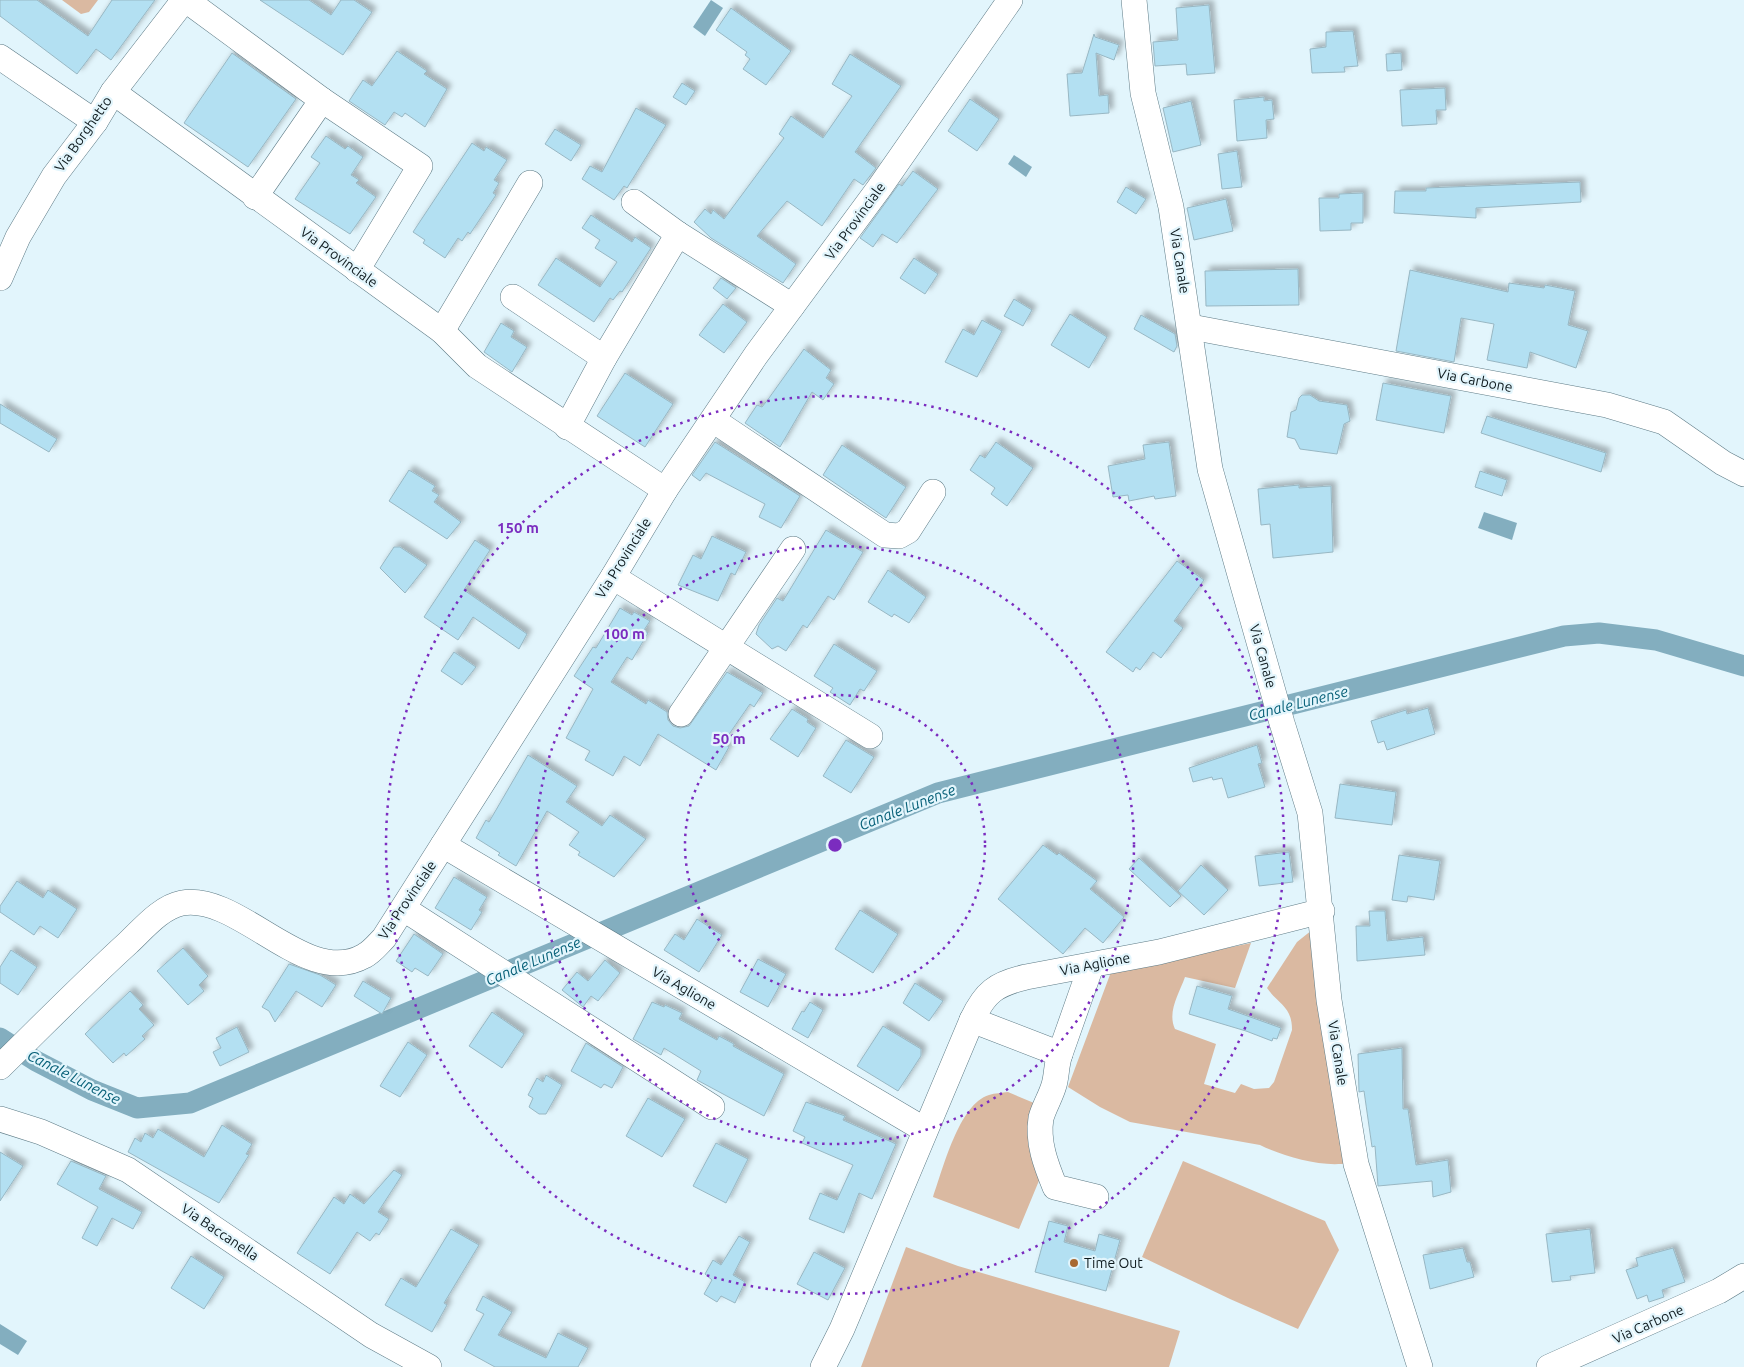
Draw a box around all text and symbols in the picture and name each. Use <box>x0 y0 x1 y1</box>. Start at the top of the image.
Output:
street label: Via Borghetto <box>51 93 115 175</box>
street label: Via Provinciale <box>822 179 888 263</box>
street label: Via Provinciale <box>297 224 381 290</box>
street label: Via Canale <box>1167 227 1193 295</box>
street label: Via Carbone <box>1436 365 1514 395</box>
street label: Via Provinciale <box>592 515 654 601</box>
text: 150 m <box>497 519 539 536</box>
street label: Via Canale <box>1246 622 1280 690</box>
text: 100 m <box>603 625 645 642</box>
water label: Canale Lunense <box>1247 682 1350 724</box>
text: 50 m <box>712 730 746 747</box>
water label: Canale Lunense <box>856 781 958 833</box>
centre of rings <box>826 836 844 854</box>
street label: Via Provinciale <box>375 858 439 942</box>
water label: Canale Lunense <box>483 933 584 989</box>
street label: Via Aglione <box>1058 949 1132 979</box>
street label: Via Aglione <box>649 963 719 1013</box>
street label: Via Canale <box>1325 1019 1351 1087</box>
water label: Canale Lunense <box>25 1046 124 1108</box>
street label: Via Baccanella <box>178 1200 262 1264</box>
place label: Time Out <box>1084 1255 1143 1271</box>
marker: Time Out <box>1068 1257 1080 1269</box>
street label: Via Carbone <box>1610 1301 1686 1347</box>

